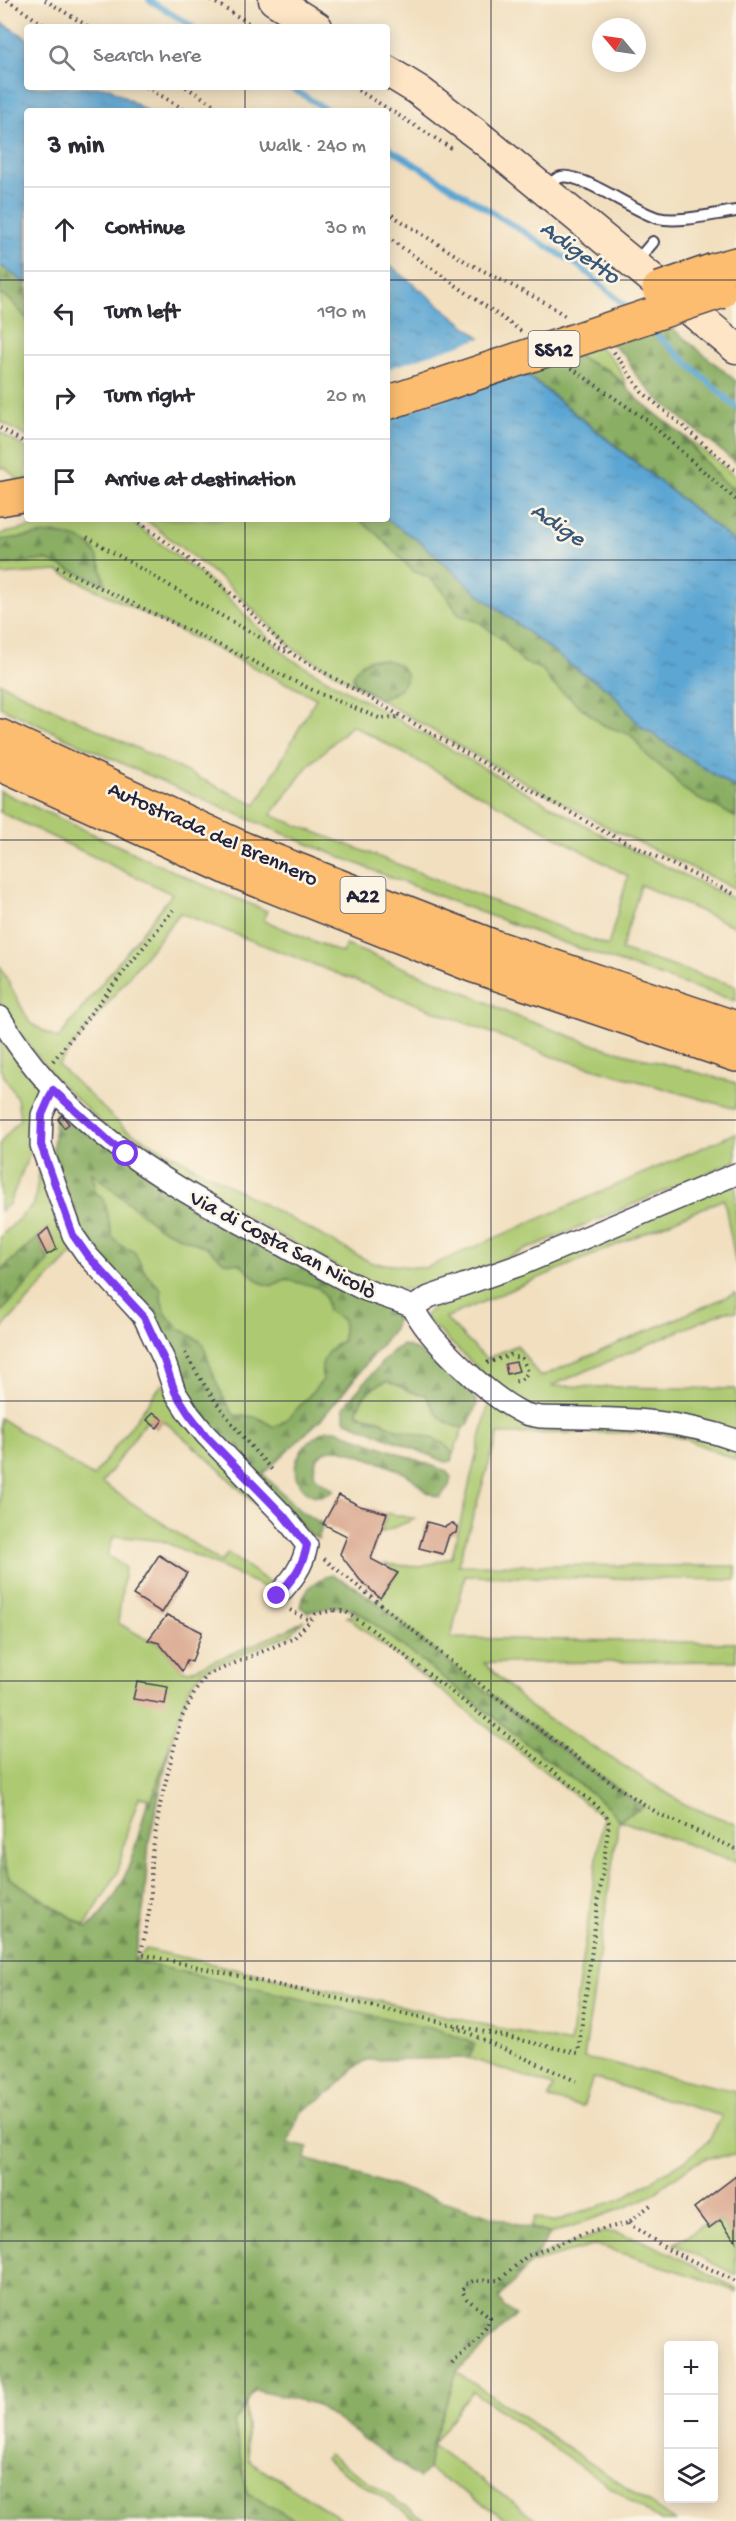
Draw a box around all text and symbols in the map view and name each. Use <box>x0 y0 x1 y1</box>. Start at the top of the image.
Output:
north arrow <box>592 18 646 72</box>
search box <box>24 24 390 90</box>
icon: search <box>45 41 78 74</box>
text: Search here <box>93 44 201 70</box>
text: 3 min <box>48 132 104 163</box>
text: Walk · 240 m <box>259 136 366 159</box>
icon: ahead <box>48 213 81 246</box>
water label: Adigetto <box>533 215 626 293</box>
text: Continue <box>105 216 185 242</box>
text: 30 m <box>325 218 366 241</box>
icon: left <box>48 297 81 330</box>
text: Turn left <box>105 300 179 326</box>
text: 190 m <box>318 302 366 325</box>
road number: SS12 <box>528 331 580 367</box>
icon: right <box>48 381 81 414</box>
text: Turn right <box>105 384 193 410</box>
text: 20 m <box>326 386 366 409</box>
icon: arrive <box>48 465 81 498</box>
text: Arrive at destination <box>105 468 295 494</box>
water label: Adige <box>524 497 591 555</box>
street label: Autostrada del Brennero <box>103 778 321 894</box>
road number: A22 <box>340 877 386 913</box>
route start <box>112 1140 138 1166</box>
street label: Via di Costa San Nicolò <box>184 1186 380 1307</box>
route end <box>263 1582 289 1608</box>
map controls <box>664 2341 718 2503</box>
button: + <box>664 2341 718 2395</box>
button: − <box>664 2395 718 2449</box>
button: layers <box>664 2449 718 2503</box>

